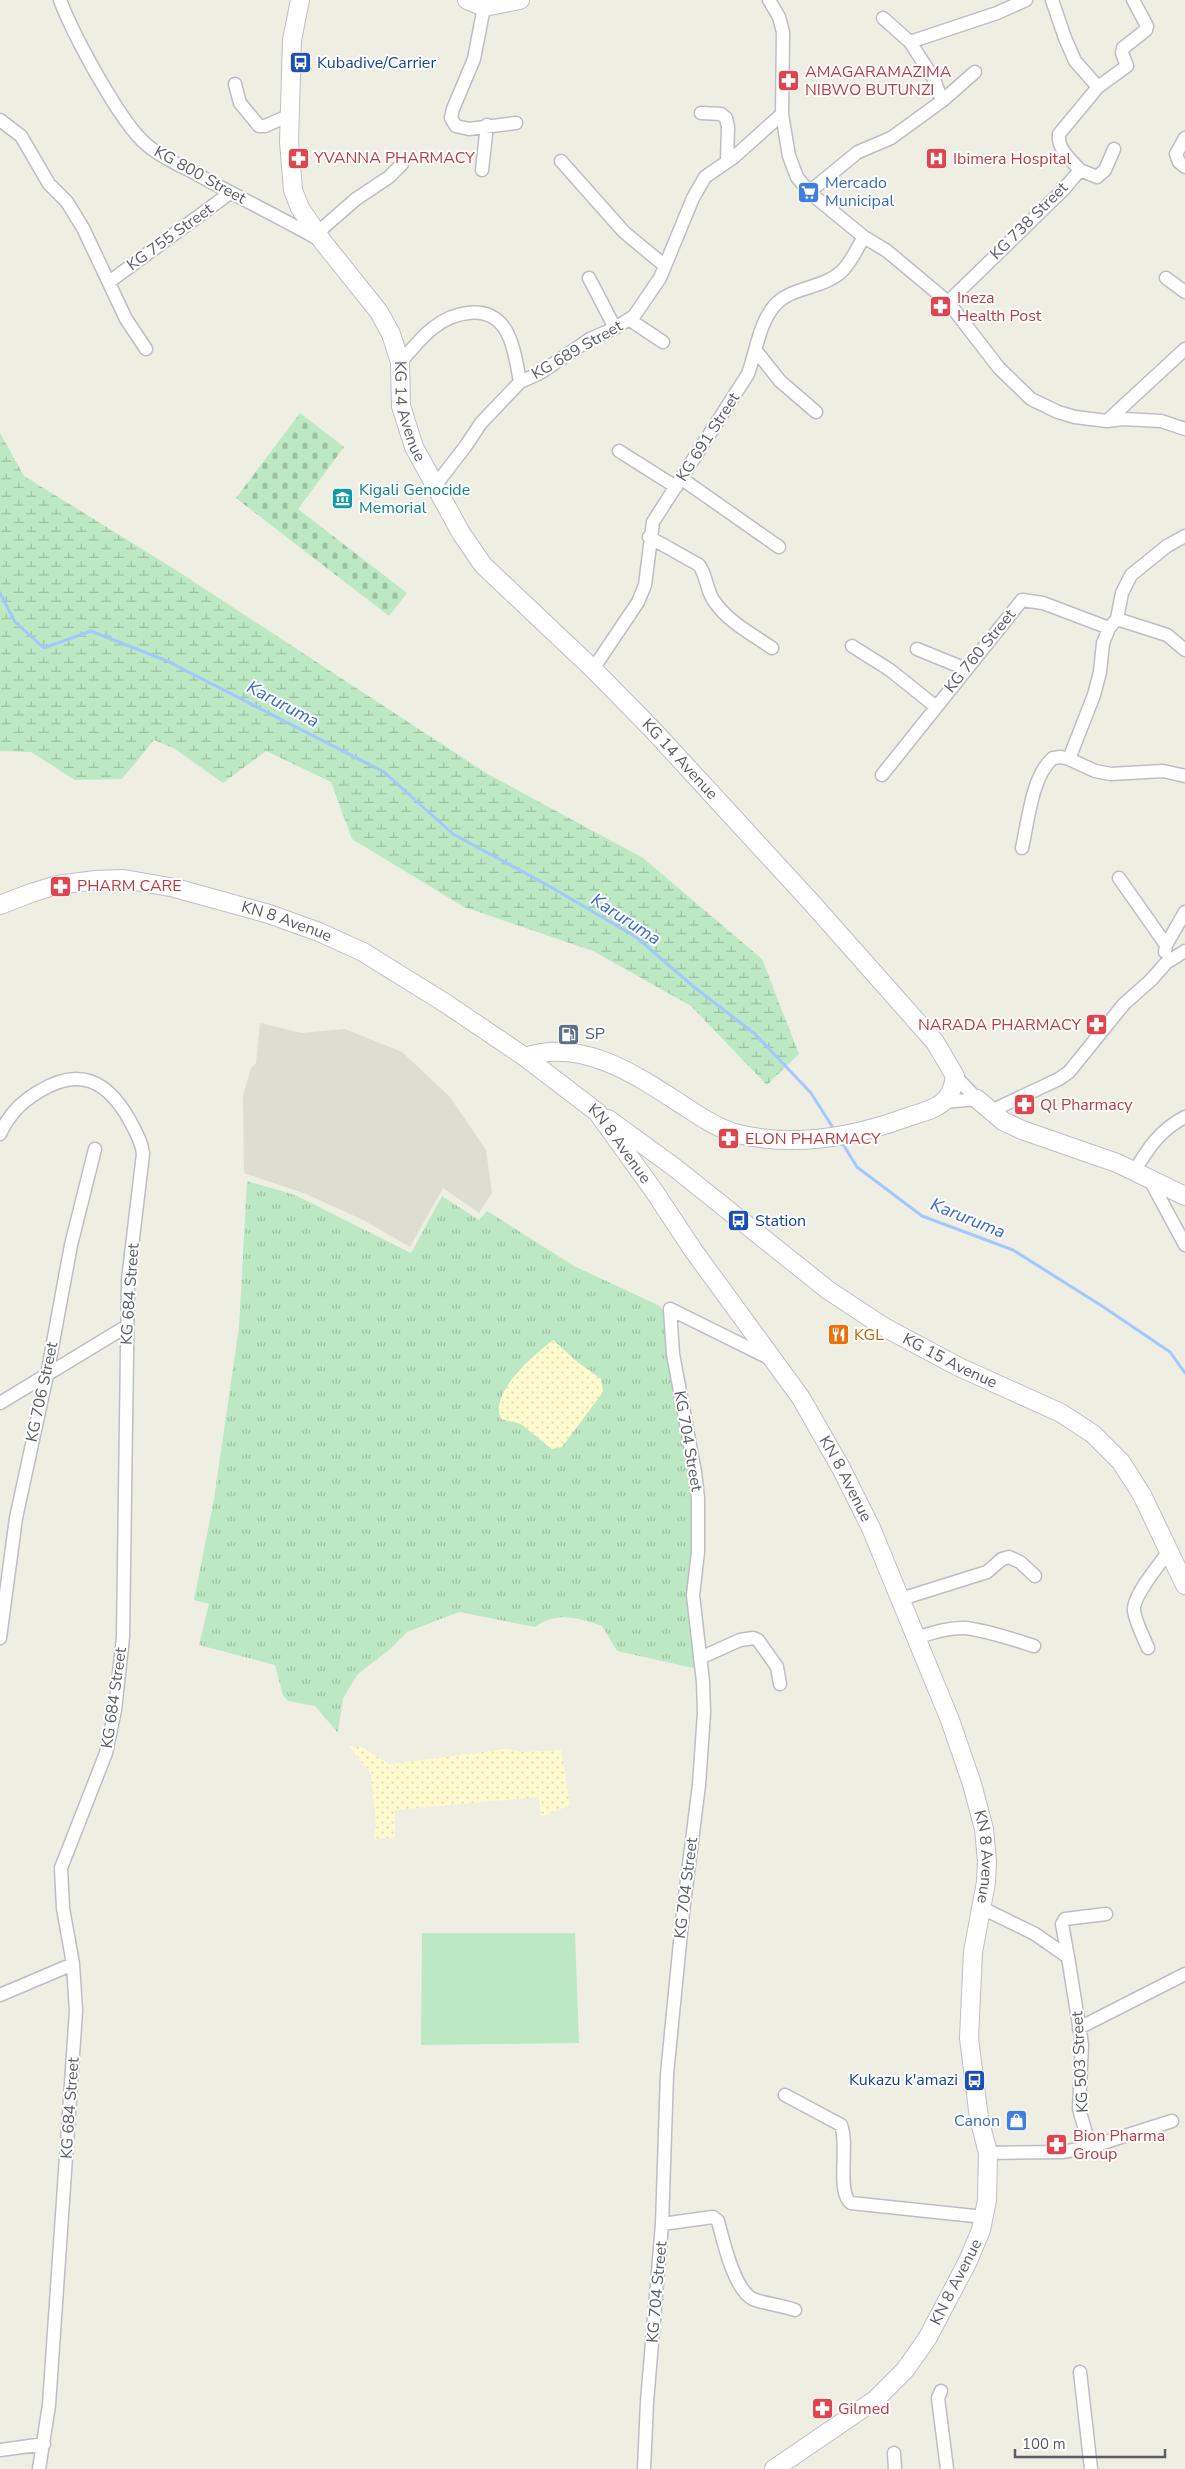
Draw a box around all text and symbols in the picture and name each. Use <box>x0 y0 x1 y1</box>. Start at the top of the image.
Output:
bus stop icon: Kubadive/Carrier <box>289 51 313 75</box>
place label: Kubadive/Carrier <box>317 52 436 74</box>
place label: AMAGARAMAZIMA NIBWO BUTUNZI <box>805 61 952 101</box>
pharmacy icon: AMAGARAMAZIMA NIBWO BUTUNZI <box>777 69 801 93</box>
street label: KG 800 Street <box>150 141 250 209</box>
pharmacy icon: YVANNA PHARMACY <box>286 146 310 170</box>
place label: YVANNA PHARMACY <box>313 147 475 169</box>
hospital icon: Ibimera Hospital <box>925 147 949 171</box>
place label: Ibimera Hospital <box>953 148 1071 170</box>
place label: Mercado Municipal <box>825 172 894 212</box>
street label: KG 738 Street <box>985 177 1073 265</box>
supermarket icon: Mercado Municipal <box>797 180 821 204</box>
street label: KG 755 Street <box>122 198 218 276</box>
place label: Ineza Health Post <box>957 287 1042 327</box>
pharmacy icon: Ineza Health Post <box>929 295 953 319</box>
street label: KG 689 Street <box>527 315 627 385</box>
street label: KG 14 Avenue <box>389 361 431 465</box>
street label: KG 691 Street <box>671 388 745 486</box>
place label: Kigali Genocide Memorial <box>359 479 470 519</box>
museum icon: Kigali Genocide Memorial <box>331 487 355 511</box>
street label: KG 760 Street <box>939 604 1021 697</box>
water label: Karuruma <box>243 675 323 733</box>
street label: KG 14 Avenue <box>637 714 723 805</box>
pharmacy icon: PHARM CARE <box>49 874 73 898</box>
place label: PHARM CARE <box>77 875 182 897</box>
water label: Karuruma <box>586 887 666 951</box>
street label: KN 8 Avenue <box>239 896 335 947</box>
pharmacy icon: NARADA PHARMACY <box>1085 1013 1109 1037</box>
place label: NARADA PHARMACY <box>918 1014 1081 1036</box>
fuel station icon: SP <box>557 1022 581 1046</box>
place label: SP <box>585 1023 605 1045</box>
pharmacy icon: Ql Pharmacy <box>1012 1093 1036 1117</box>
place label: Ql Pharmacy <box>1040 1094 1133 1116</box>
street label: KN 8 Avenue <box>584 1098 656 1188</box>
pharmacy icon: ELON PHARMACY <box>717 1127 741 1151</box>
place label: ELON PHARMACY <box>745 1128 881 1150</box>
water label: Karuruma <box>927 1192 1009 1244</box>
bus stop icon: Station <box>727 1209 751 1233</box>
place label: Station <box>755 1210 806 1232</box>
street label: KG 684 Street <box>115 1242 145 1346</box>
restaurant icon: KGL <box>826 1323 850 1347</box>
place label: KGL <box>854 1324 884 1346</box>
street label: KG 15 Avenue <box>899 1328 1001 1394</box>
street label: KG 706 Street <box>21 1340 63 1444</box>
street label: KG 704 Street <box>668 1389 708 1493</box>
street label: KN 8 Avenue <box>814 1432 877 1526</box>
street label: KG 684 Street <box>96 1646 132 1750</box>
street label: KN 8 Avenue <box>968 1808 998 1905</box>
street label: KG 704 Street <box>669 1836 703 1940</box>
street label: KG 503 Street <box>1066 2010 1094 2113</box>
street label: KG 684 Street <box>55 2056 85 2160</box>
bus stop icon: Kukazu k'amazi <box>962 2068 986 2092</box>
place label: Kukazu k'amazi <box>849 2069 958 2091</box>
shop icon: Canon <box>1004 2109 1028 2133</box>
place label: Canon <box>954 2110 1000 2132</box>
place label: Bion Pharma Group <box>1073 2125 1165 2165</box>
pharmacy icon: Bion Pharma Group <box>1045 2133 1069 2157</box>
street label: KN 8 Avenue <box>925 2235 987 2329</box>
street label: KG 704 Street <box>642 2240 672 2344</box>
pharmacy icon: Gilmed <box>810 2397 834 2421</box>
place label: Gilmed <box>838 2398 890 2420</box>
scale bar <box>1015 2426 1165 2458</box>
text: 100 m <box>1022 2434 1066 2454</box>

